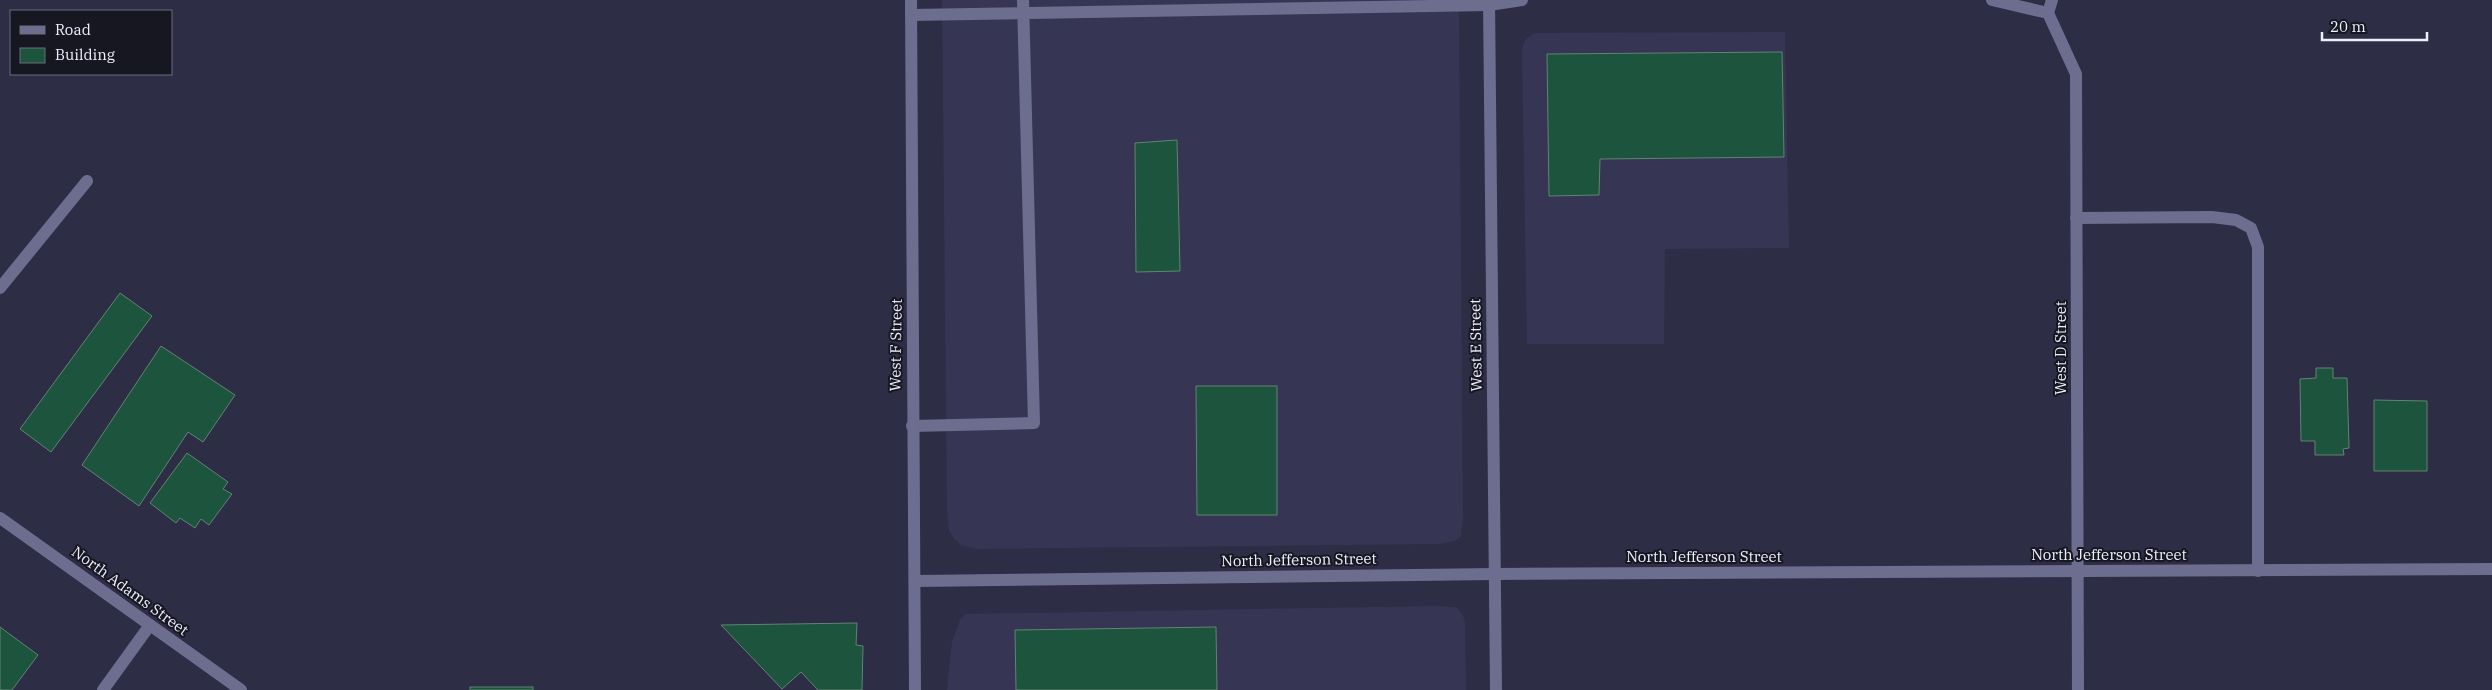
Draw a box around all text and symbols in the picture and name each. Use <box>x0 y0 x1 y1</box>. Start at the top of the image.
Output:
legend <box>10 10 172 75</box>
scale bar <box>2322 10 2427 42</box>
text: 20 m <box>2330 17 2366 36</box>
text: Road <box>55 20 91 39</box>
text: Building <box>55 45 115 64</box>
street label: West F Street <box>885 298 906 392</box>
street label: West E Street <box>1465 298 1486 392</box>
street label: West D Street <box>2051 301 2070 395</box>
street label: North Adams Street <box>68 542 192 639</box>
street label: North Jefferson Street <box>2031 545 2187 564</box>
street label: North Jefferson Street <box>1626 547 1782 566</box>
street label: North Jefferson Street <box>1221 549 1377 570</box>

